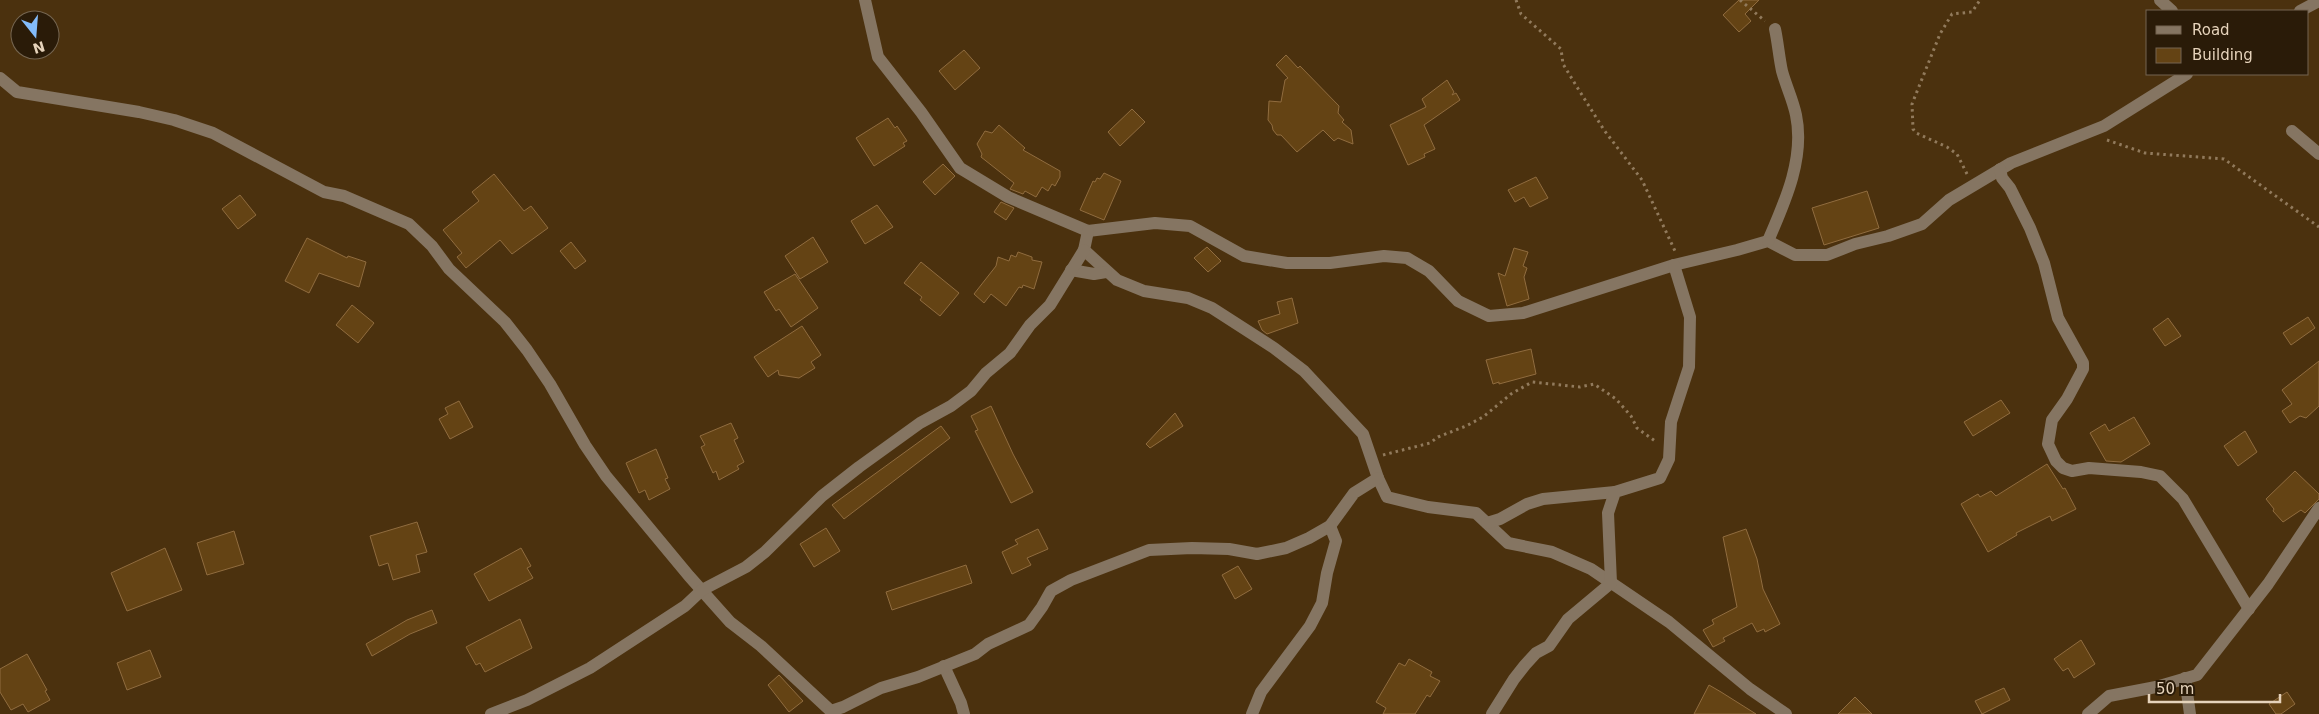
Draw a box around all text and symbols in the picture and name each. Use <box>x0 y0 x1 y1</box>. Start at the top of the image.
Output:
north arrow <box>10 10 60 60</box>
legend <box>2146 10 2309 75</box>
text: Road <box>2192 21 2230 39</box>
text: N <box>31 38 47 57</box>
text: Building <box>2192 46 2253 64</box>
scale bar <box>2149 672 2280 704</box>
text: 50 m <box>2156 680 2194 698</box>

